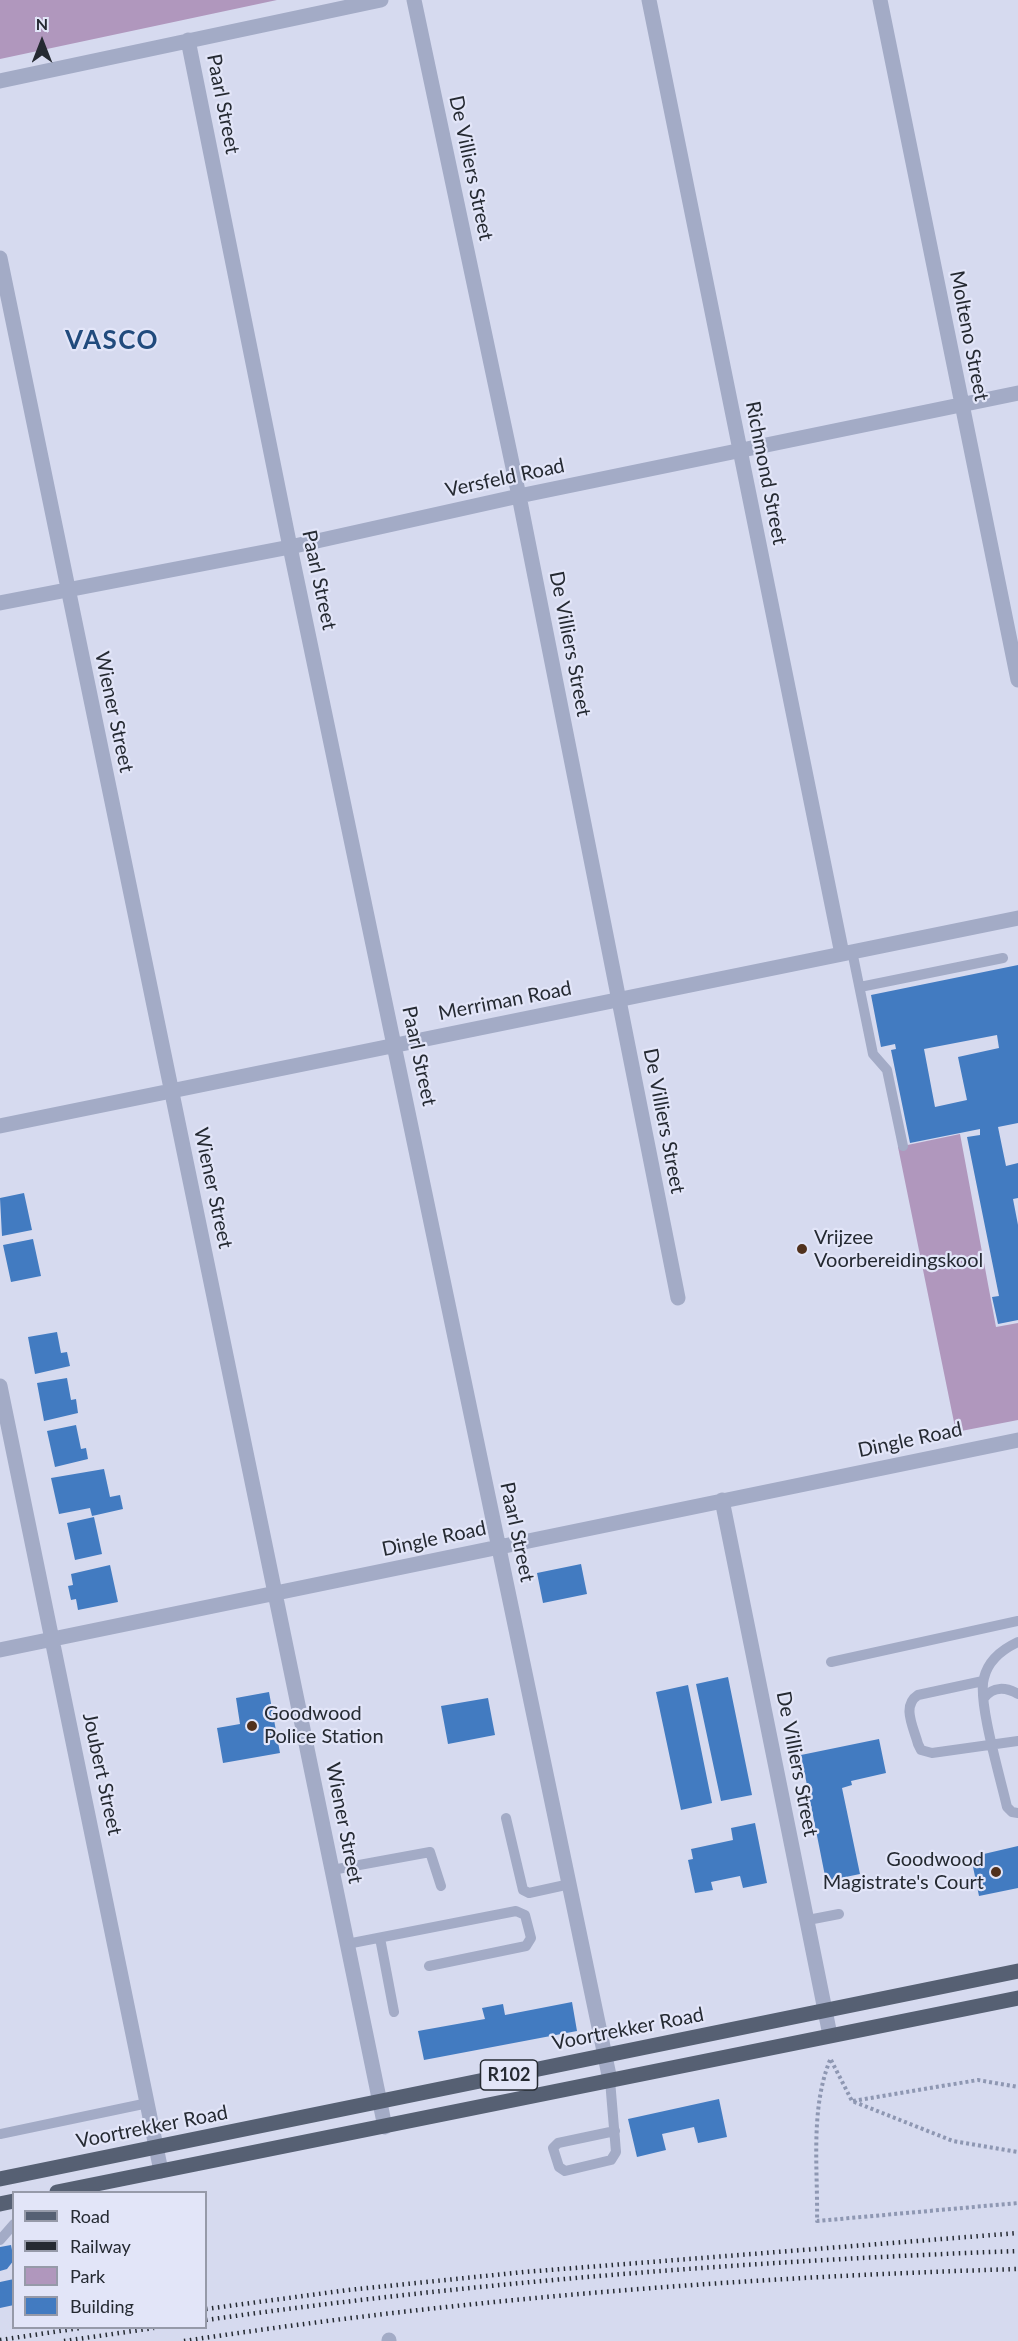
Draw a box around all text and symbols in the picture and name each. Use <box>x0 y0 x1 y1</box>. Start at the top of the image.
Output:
north arrow <box>12 12 72 72</box>
text: N <box>36 14 48 33</box>
street label: Paarl Street <box>202 52 244 156</box>
street label: De Villiers Street <box>444 93 498 243</box>
street label: Molteno Street <box>945 269 993 403</box>
district label: VASCO <box>65 325 159 357</box>
street label: Richmond Street <box>740 399 792 547</box>
street label: Versfeld Road <box>443 454 567 502</box>
street label: Paarl Street <box>297 528 341 632</box>
street label: De Villiers Street <box>544 569 596 719</box>
street label: Wiener Street <box>89 649 139 775</box>
street label: Merriman Road <box>436 976 574 1026</box>
street label: Paarl Street <box>397 1004 441 1108</box>
street label: De Villiers Street <box>638 1046 690 1196</box>
street label: Wiener Street <box>188 1125 238 1251</box>
place label: Vrijzee Voorbereidingskool <box>814 1226 983 1273</box>
marker: Vrijzee Voorbereidingskool <box>795 1242 809 1256</box>
street label: Dingle Road <box>856 1417 964 1463</box>
street label: Paarl Street <box>495 1480 539 1584</box>
street label: Dingle Road <box>380 1516 488 1562</box>
street label: De Villiers Street <box>771 1689 823 1839</box>
place label: Goodwood Police Station <box>264 1702 384 1749</box>
street label: Joubert Street <box>77 1711 127 1837</box>
marker: Goodwood Police Station <box>245 1719 259 1733</box>
street label: Wiener Street <box>321 1760 367 1886</box>
place label: Goodwood Magistrate's Court <box>823 1848 984 1895</box>
marker: Goodwood Magistrate's Court <box>989 1865 1003 1879</box>
street label: Voortrekker Road <box>550 2003 706 2055</box>
road number: R102 <box>480 2060 538 2090</box>
street label: Voortrekker Road <box>74 2101 230 2153</box>
legend <box>12 2191 207 2329</box>
text: Road <box>70 2205 110 2227</box>
text: Railway <box>70 2235 131 2257</box>
text: Park <box>70 2265 105 2287</box>
text: Building <box>70 2295 134 2317</box>

